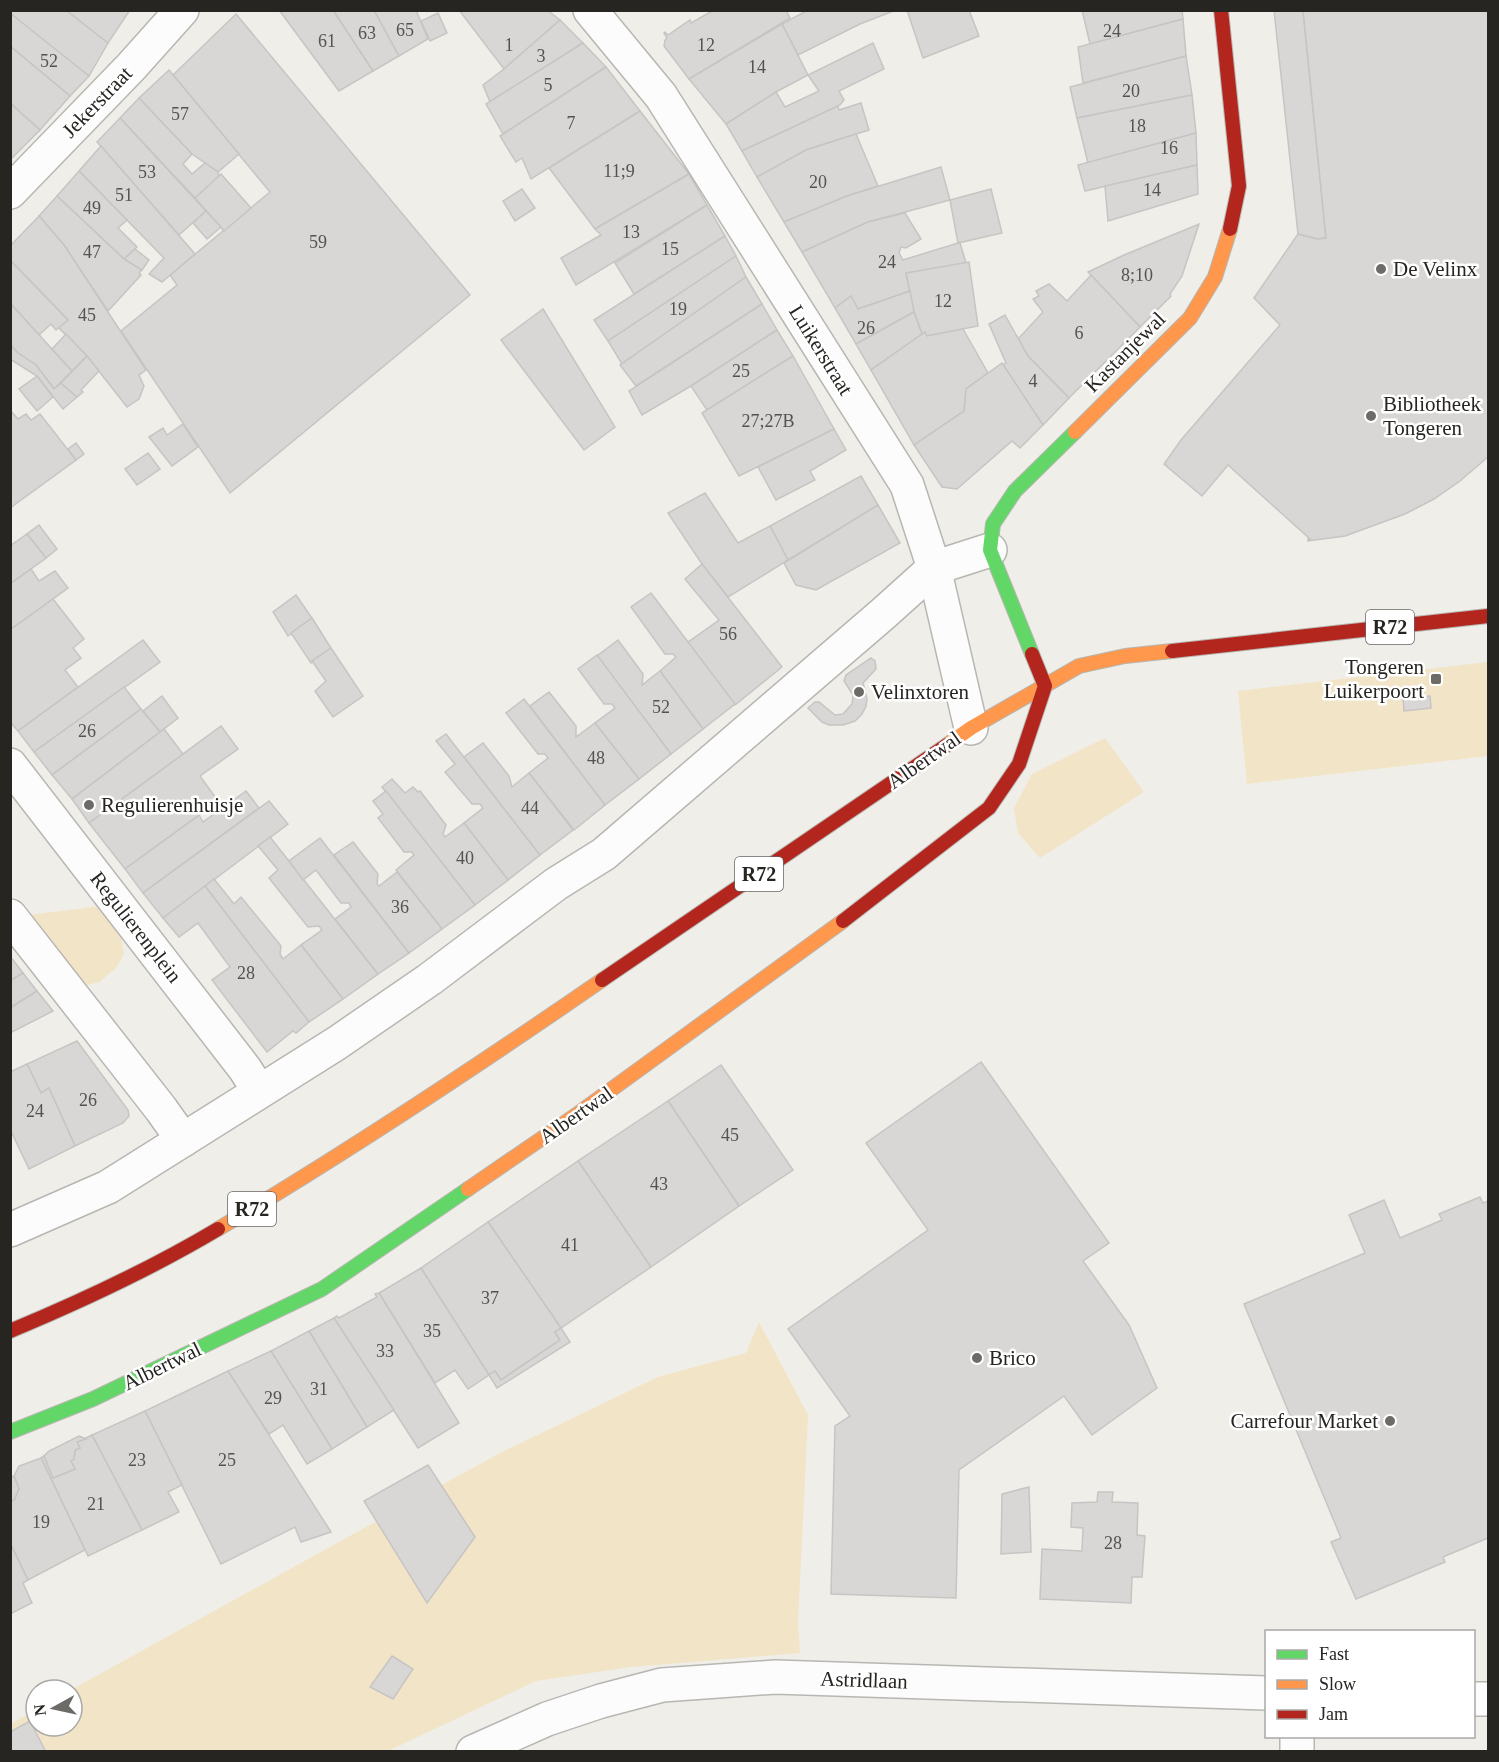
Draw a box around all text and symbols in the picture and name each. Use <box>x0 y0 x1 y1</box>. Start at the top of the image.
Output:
house number: 65 <box>396 20 414 40</box>
house number: 24 <box>1103 21 1121 41</box>
house number: 63 <box>358 23 376 43</box>
house number: 61 <box>318 31 336 51</box>
house number: 1 <box>505 35 514 55</box>
house number: 12 <box>697 35 715 55</box>
house number: 3 <box>537 46 546 66</box>
house number: 52 <box>40 51 58 71</box>
house number: 14 <box>748 57 766 77</box>
street label: Jekerstraat <box>57 61 137 143</box>
house number: 5 <box>544 75 553 95</box>
house number: 20 <box>1122 81 1140 101</box>
house number: 57 <box>171 104 189 124</box>
house number: 7 <box>567 113 576 133</box>
house number: 18 <box>1128 116 1146 136</box>
house number: 16 <box>1160 138 1178 158</box>
house number: 11;9 <box>603 161 635 181</box>
house number: 53 <box>138 162 156 182</box>
house number: 20 <box>809 172 827 192</box>
house number: 14 <box>1143 180 1161 200</box>
house number: 51 <box>115 185 133 205</box>
house number: 49 <box>83 198 101 218</box>
house number: 13 <box>622 222 640 242</box>
house number: 59 <box>309 232 327 252</box>
house number: 15 <box>661 239 679 259</box>
house number: 47 <box>83 242 101 262</box>
house number: 24 <box>878 252 896 272</box>
place label: De Velinx <box>1393 257 1478 281</box>
marker: De Velinx <box>1374 262 1388 276</box>
house number: 8;10 <box>1121 265 1153 285</box>
house number: 12 <box>934 291 952 311</box>
house number: 19 <box>669 299 687 319</box>
street label: Luikerstraat <box>784 301 858 400</box>
house number: 45 <box>78 305 96 325</box>
street label: Kastanjewal <box>1080 307 1170 397</box>
house number: 26 <box>857 318 875 338</box>
house number: 6 <box>1075 323 1084 343</box>
house number: 25 <box>732 361 750 381</box>
house number: 4 <box>1029 371 1038 391</box>
place label: Bibliotheek Tongeren <box>1383 392 1481 440</box>
marker: Bibliotheek Tongeren <box>1364 409 1378 423</box>
house number: 27;27B <box>741 411 795 431</box>
road number: R72 <box>1366 610 1414 644</box>
house number: 56 <box>719 624 737 644</box>
place label: Tongeren Luikerpoort <box>1324 655 1424 703</box>
marker: Tongeren Luikerpoort <box>1429 672 1443 686</box>
place label: Velinxtoren <box>871 680 969 704</box>
marker: Velinxtoren <box>852 685 866 699</box>
house number: 52 <box>652 697 670 717</box>
house number: 26 <box>78 721 96 741</box>
street label: Albertwal <box>883 726 965 794</box>
house number: 48 <box>587 748 605 768</box>
place label: Regulierenhuisje <box>101 793 243 817</box>
marker: Regulierenhuisje <box>82 798 96 812</box>
house number: 44 <box>521 798 539 818</box>
house number: 40 <box>456 848 474 868</box>
road number: R72 <box>735 857 783 891</box>
street label: Regulierenplein <box>85 867 187 988</box>
house number: 36 <box>391 897 409 917</box>
house number: 28 <box>237 963 255 983</box>
street label: Albertwal <box>535 1081 617 1149</box>
house number: 26 <box>79 1090 97 1110</box>
house number: 24 <box>26 1101 44 1121</box>
house number: 45 <box>721 1125 739 1145</box>
house number: 43 <box>650 1174 668 1194</box>
road number: R72 <box>228 1192 276 1226</box>
house number: 41 <box>561 1235 579 1255</box>
house number: 37 <box>481 1288 499 1308</box>
house number: 35 <box>423 1321 441 1341</box>
street label: Albertwal <box>119 1337 205 1395</box>
house number: 33 <box>376 1341 394 1361</box>
place label: Brico <box>989 1346 1036 1370</box>
marker: Brico <box>970 1351 984 1365</box>
house number: 31 <box>310 1379 328 1399</box>
house number: 29 <box>264 1388 282 1408</box>
place label: Carrefour Market <box>1230 1409 1378 1433</box>
marker: Carrefour Market <box>1383 1414 1397 1428</box>
house number: 23 <box>128 1450 146 1470</box>
house number: 25 <box>218 1450 236 1470</box>
house number: 21 <box>87 1494 105 1514</box>
house number: 19 <box>32 1512 50 1532</box>
house number: 28 <box>1104 1533 1122 1553</box>
legend <box>1265 1630 1475 1738</box>
text: Fast <box>1319 1644 1349 1664</box>
street label: Astridlaan <box>820 1666 909 1694</box>
text: Slow <box>1319 1674 1356 1694</box>
north arrow <box>24 1678 84 1738</box>
text: N <box>30 1703 49 1717</box>
text: Jam <box>1319 1704 1348 1724</box>

